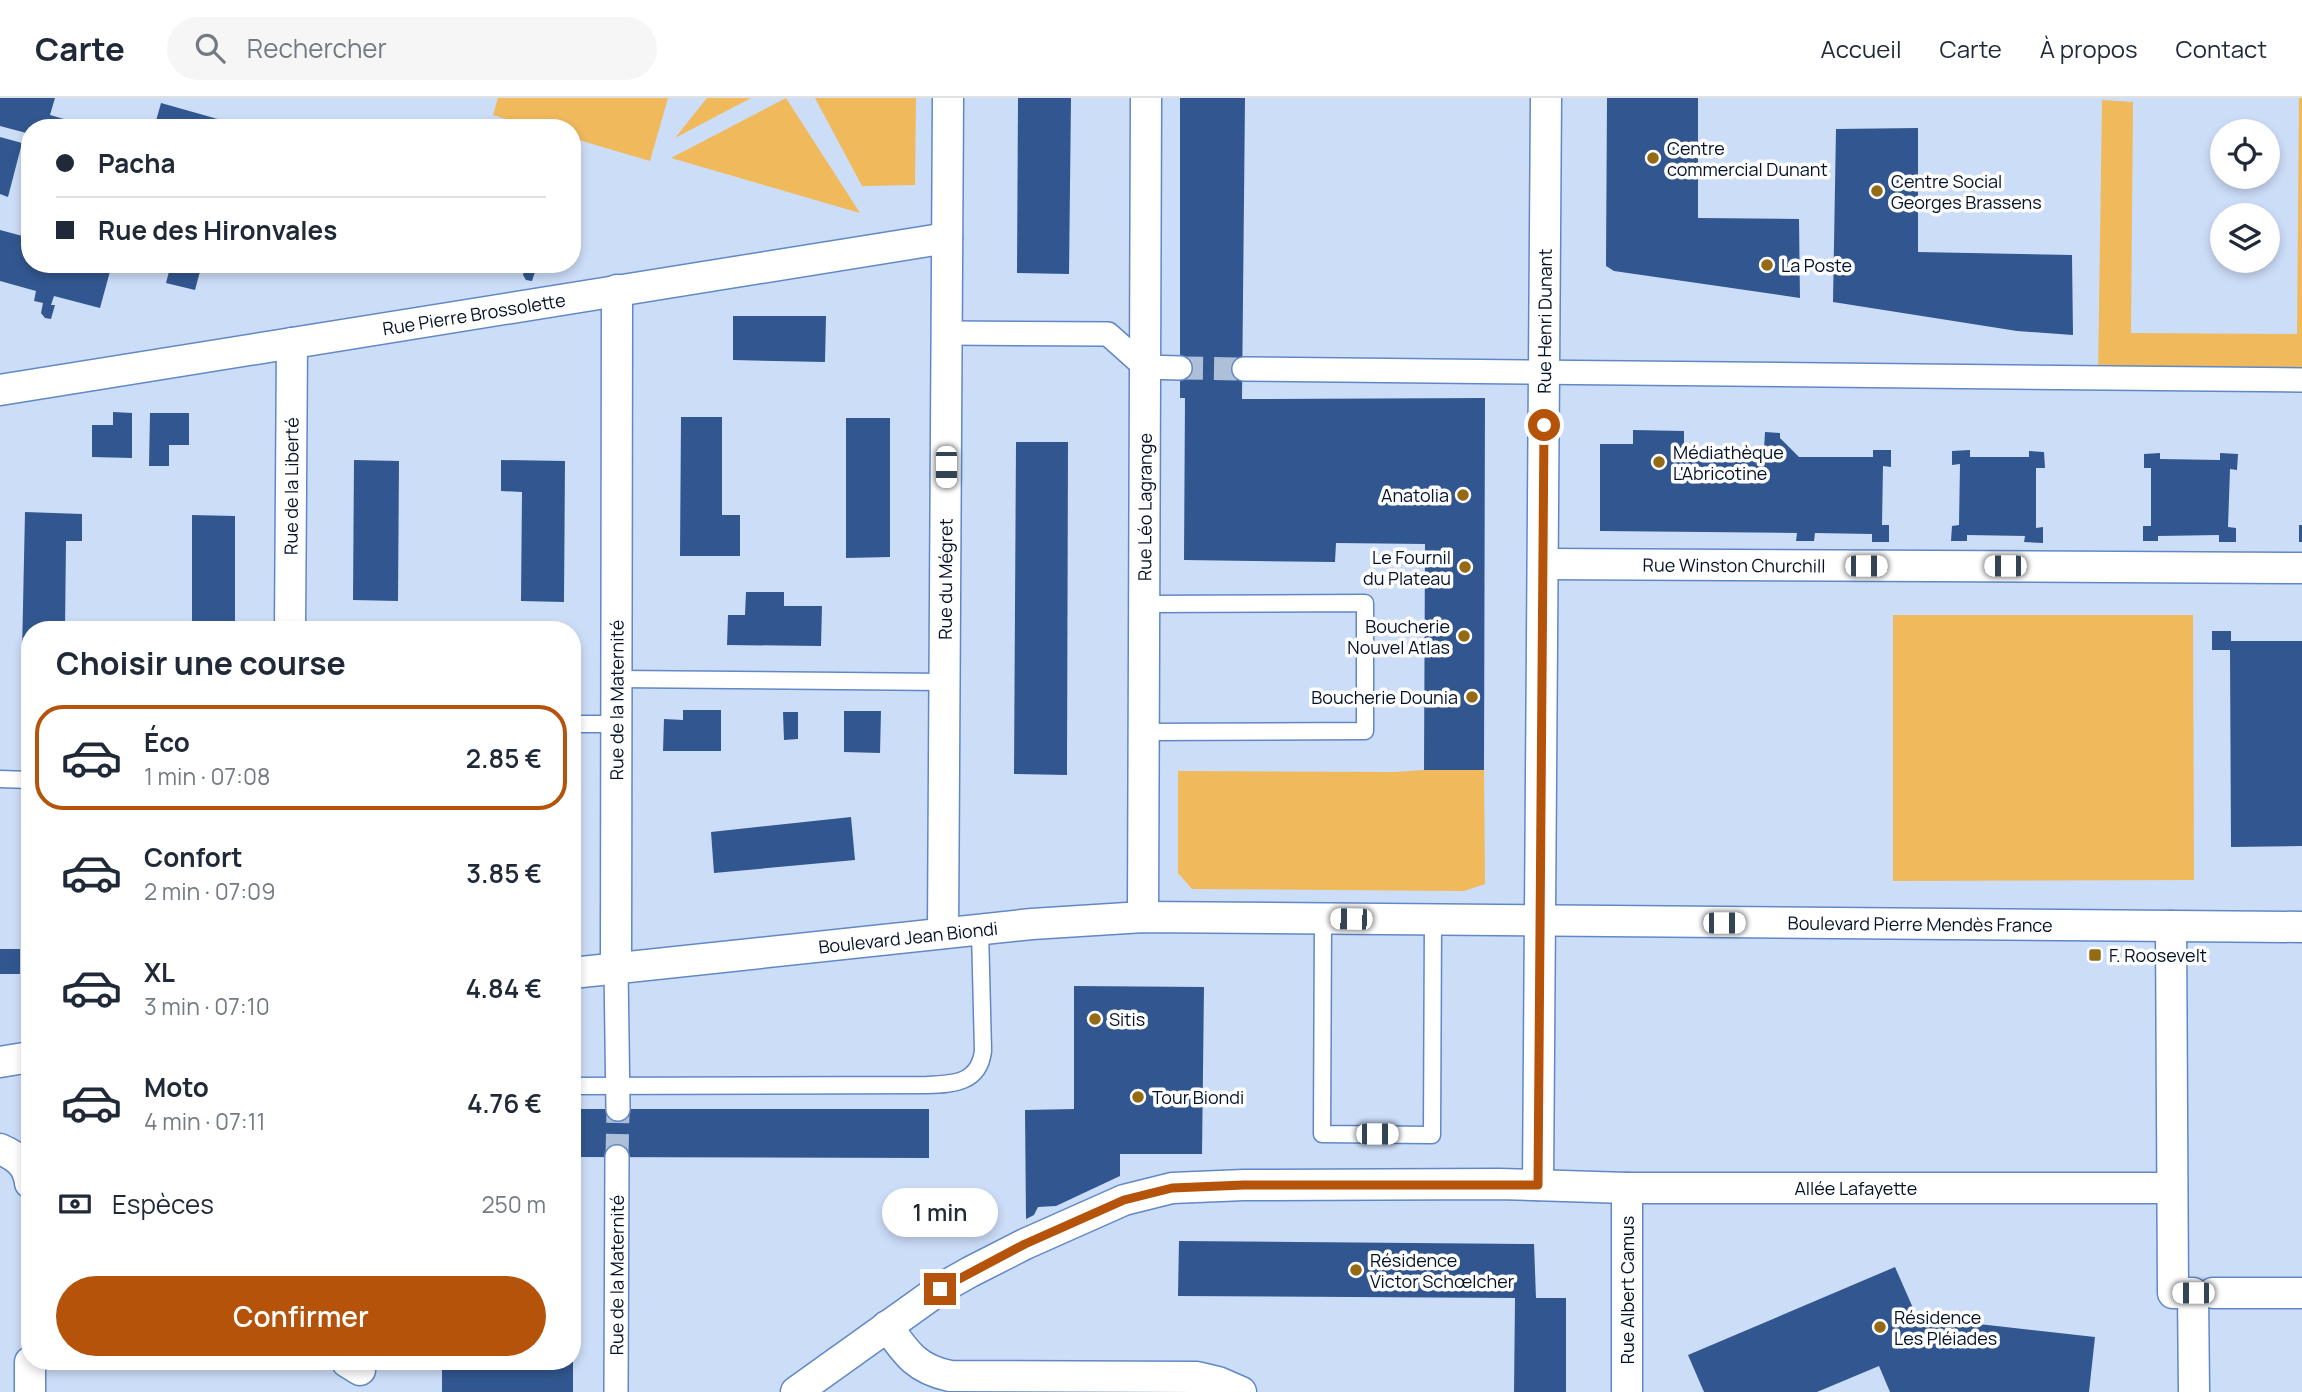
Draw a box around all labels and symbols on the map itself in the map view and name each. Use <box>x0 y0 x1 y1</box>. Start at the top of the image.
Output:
place label: Centre commercial Dunant <box>1667 136 1828 181</box>
marker: Centre commercial Dunant <box>1645 150 1661 166</box>
place label: Centre Social Georges Brassens <box>1891 169 2042 214</box>
marker: Centre Social Georges Brassens <box>1869 183 1885 199</box>
street label: Rue Henri Dunant <box>1532 248 1557 394</box>
place label: La Poste <box>1781 253 1852 277</box>
marker: La Poste <box>1759 257 1775 273</box>
street label: Rue Pierre Brossolette <box>381 287 567 340</box>
route start <box>1528 409 1560 441</box>
street label: Rue de la Liberté <box>279 417 303 555</box>
street label: Rue Léo Lagrange <box>1132 433 1157 581</box>
place label: Médiathèque L'Abricotine <box>1673 440 1784 485</box>
car <box>936 446 957 488</box>
marker: Médiathèque L'Abricotine <box>1651 454 1667 470</box>
place label: Anatolia <box>1381 483 1449 507</box>
marker: Anatolia <box>1455 487 1471 503</box>
street label: Rue du Mégret <box>933 518 957 640</box>
place label: Le Fournil du Plateau <box>1363 545 1451 590</box>
street label: Rue Winston Churchill <box>1643 553 1825 577</box>
car <box>1846 556 1888 577</box>
car <box>1985 556 2027 577</box>
marker: Le Fournil du Plateau <box>1457 559 1473 575</box>
place label: Boucherie Nouvel Atlas <box>1347 614 1450 659</box>
street label: Rue de la Maternité <box>604 620 629 780</box>
marker: Boucherie Nouvel Atlas <box>1456 628 1472 644</box>
place label: Boucherie Dounia <box>1311 685 1458 709</box>
marker: Boucherie Dounia <box>1464 689 1480 705</box>
car <box>1330 908 1373 930</box>
street label: Boulevard Pierre Mendès France <box>1788 911 2053 937</box>
car <box>1704 913 1746 934</box>
street label: Boulevard Jean Biondi <box>817 916 999 959</box>
place label: F. Roosevelt <box>2109 943 2207 967</box>
marker: F. Roosevelt <box>2087 947 2103 963</box>
place label: Sitis <box>1109 1007 1145 1031</box>
marker: Sitis <box>1087 1011 1103 1027</box>
place label: Tour Biondi <box>1152 1085 1244 1109</box>
marker: Tour Biondi <box>1130 1089 1146 1105</box>
car <box>1357 1124 1399 1145</box>
street label: Allée Lafayette <box>1794 1176 1917 1200</box>
callout: 1 min <box>882 1188 998 1236</box>
street label: Rue de la Maternité <box>604 1195 629 1355</box>
street label: Rue Albert Camus <box>1615 1216 1639 1364</box>
place label: Résidence Victor Schœlcher <box>1370 1248 1515 1293</box>
marker: Résidence Victor Schœlcher <box>1348 1262 1364 1278</box>
route end <box>924 1273 956 1305</box>
car <box>2173 1283 2215 1304</box>
place label: Résidence Les Pléiades <box>1894 1305 1997 1350</box>
marker: Résidence Les Pléiades <box>1872 1319 1888 1335</box>

